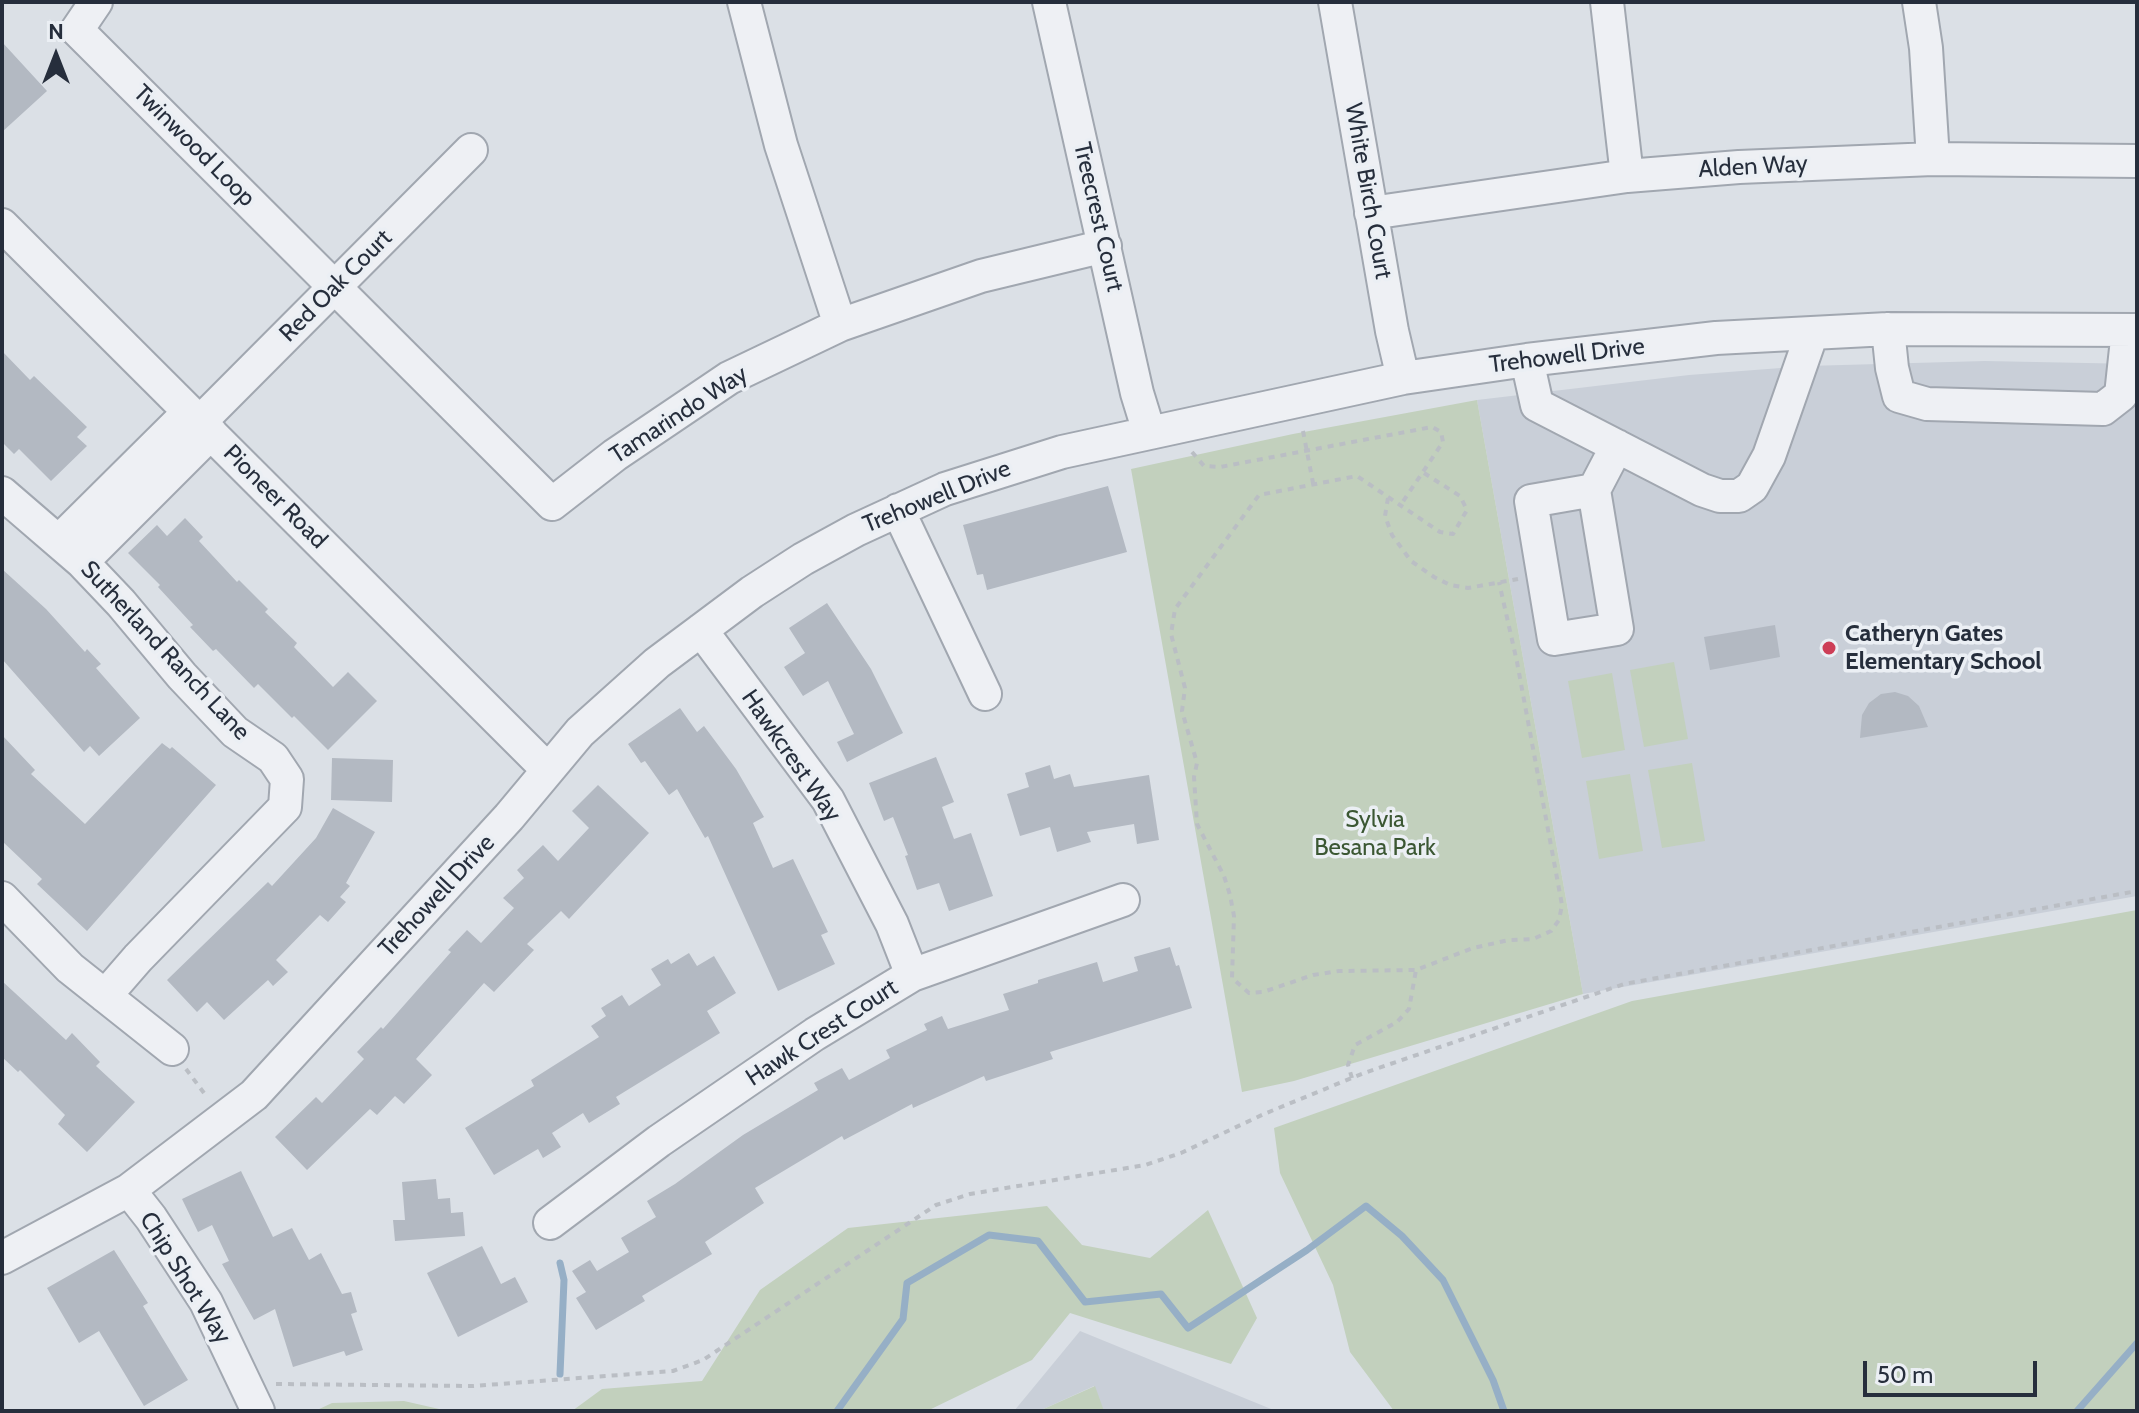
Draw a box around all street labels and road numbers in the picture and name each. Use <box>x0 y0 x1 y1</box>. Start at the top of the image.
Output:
street label: Twinwood Loop <box>127 79 261 213</box>
street label: White Birch Court <box>1338 101 1398 281</box>
street label: Treecrest Court <box>1067 140 1129 294</box>
street label: Alden Way <box>1698 150 1808 184</box>
street label: Red Oak Court <box>274 224 398 348</box>
street label: Trehowell Drive <box>1488 332 1646 380</box>
street label: Tamarindo Way <box>605 360 753 470</box>
street label: Pioneer Road <box>217 439 333 555</box>
street label: Trehowell Drive <box>859 454 1015 540</box>
street label: Sutherland Ranch Lane <box>74 555 256 747</box>
street label: Hawkcrest Way <box>735 685 847 827</box>
street label: Trehowell Drive <box>373 829 501 963</box>
street label: Hawk Crest Court <box>741 973 903 1093</box>
street label: Chip Shot Way <box>133 1207 237 1349</box>

